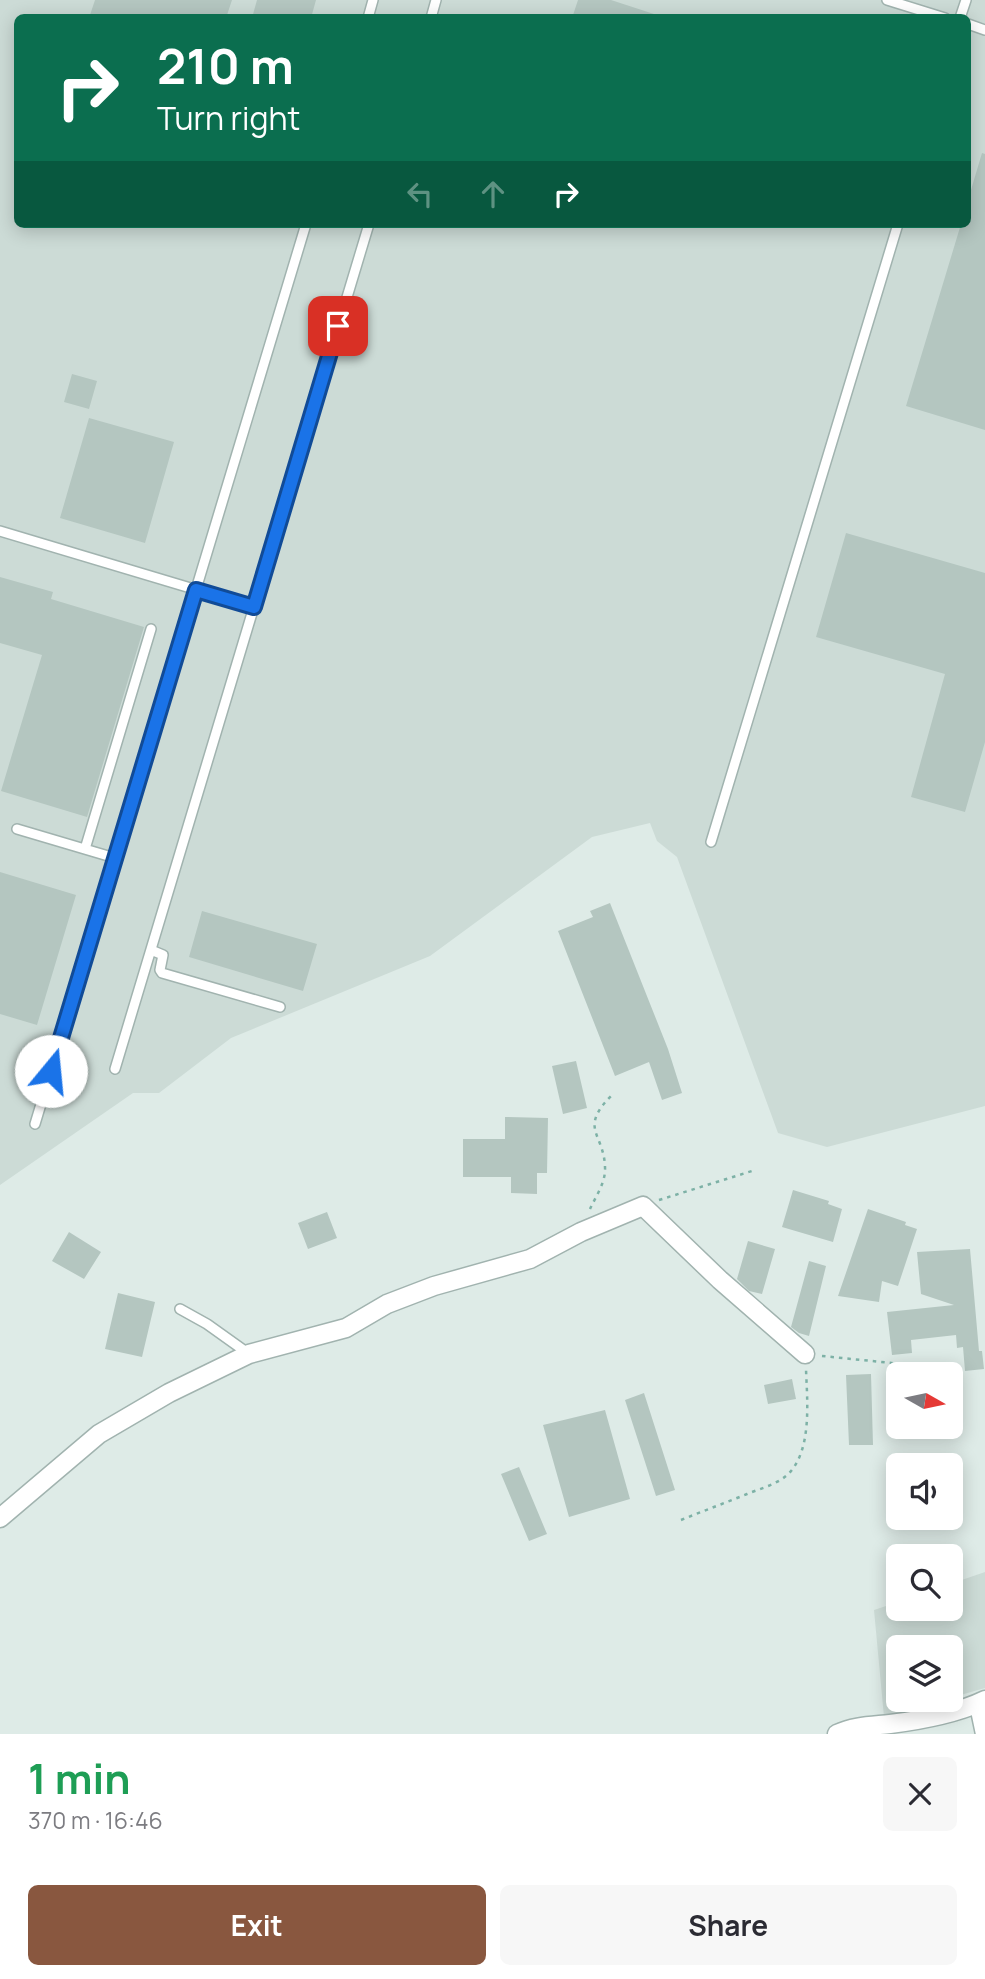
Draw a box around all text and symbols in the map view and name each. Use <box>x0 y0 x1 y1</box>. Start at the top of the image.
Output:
text: 210 m <box>157 32 294 99</box>
icon: right <box>42 42 133 133</box>
text: Turn right <box>157 96 300 140</box>
icon: left <box>401 175 439 213</box>
icon: ahead <box>474 175 512 213</box>
icon: right <box>547 175 585 213</box>
pin <box>308 296 368 356</box>
icon: arrive <box>319 307 357 345</box>
position arrow <box>14 1034 88 1108</box>
north arrow <box>886 1362 962 1438</box>
map controls <box>886 1362 963 1712</box>
button: sound <box>886 1453 963 1530</box>
button: search <box>886 1544 963 1621</box>
button: layers <box>886 1635 963 1712</box>
text: 1 min <box>28 1749 131 1807</box>
button: close <box>883 1757 957 1831</box>
text: 370 m · 16:46 <box>28 1804 163 1836</box>
button: Exit <box>28 1885 486 1965</box>
button: Share <box>500 1885 957 1965</box>

